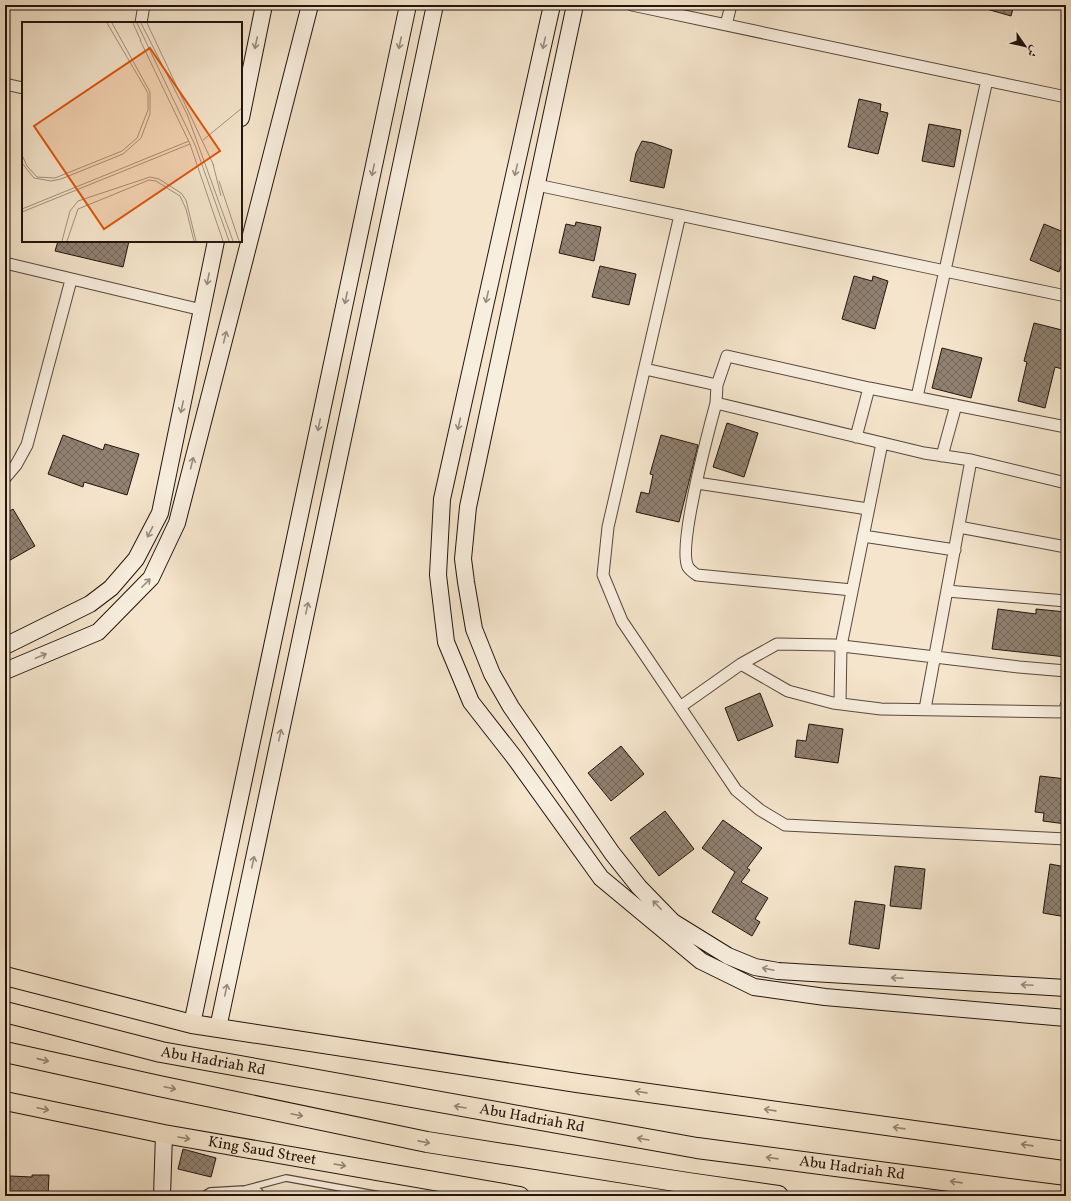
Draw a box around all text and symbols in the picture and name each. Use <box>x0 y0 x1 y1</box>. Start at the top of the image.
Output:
inset map <box>22 22 242 242</box>
north arrow <box>1005 26 1045 66</box>
one-way arrow <box>252 36 260 49</box>
one-way arrow <box>395 36 403 49</box>
one-way arrow <box>539 36 547 49</box>
text: ش <box>1023 42 1041 60</box>
one-way arrow <box>368 163 376 176</box>
one-way arrow <box>511 163 519 176</box>
one-way arrow <box>204 272 212 285</box>
one-way arrow <box>483 290 491 303</box>
one-way arrow <box>341 291 349 304</box>
one-way arrow <box>221 331 229 344</box>
one-way arrow <box>178 400 186 413</box>
one-way arrow <box>455 417 462 430</box>
one-way arrow <box>314 418 322 431</box>
one-way arrow <box>189 457 197 470</box>
one-way arrow <box>146 526 153 538</box>
one-way arrow <box>141 578 151 588</box>
one-way arrow <box>303 602 311 615</box>
one-way arrow <box>34 652 46 659</box>
one-way arrow <box>276 729 284 742</box>
one-way arrow <box>249 856 257 869</box>
one-way arrow <box>652 900 661 910</box>
one-way arrow <box>762 965 775 973</box>
one-way arrow <box>891 974 904 982</box>
one-way arrow <box>1021 982 1034 989</box>
one-way arrow <box>222 983 230 996</box>
street label: Abu Hadriah Rd <box>159 1042 267 1081</box>
one-way arrow <box>36 1057 49 1065</box>
one-way arrow <box>163 1085 176 1093</box>
one-way arrow <box>635 1088 648 1096</box>
street label: Abu Hadriah Rd <box>478 1099 586 1138</box>
one-way arrow <box>454 1103 467 1111</box>
one-way arrow <box>36 1106 49 1114</box>
one-way arrow <box>764 1106 777 1114</box>
one-way arrow <box>290 1111 303 1119</box>
one-way arrow <box>893 1124 906 1132</box>
street label: King Saud Street <box>206 1131 318 1171</box>
one-way arrow <box>177 1134 190 1142</box>
one-way arrow <box>637 1135 650 1143</box>
one-way arrow <box>418 1138 431 1146</box>
one-way arrow <box>1021 1141 1034 1149</box>
street label: Abu Hadriah Rd <box>798 1151 906 1186</box>
one-way arrow <box>766 1154 779 1162</box>
one-way arrow <box>333 1162 346 1170</box>
one-way arrow <box>950 1179 963 1186</box>

